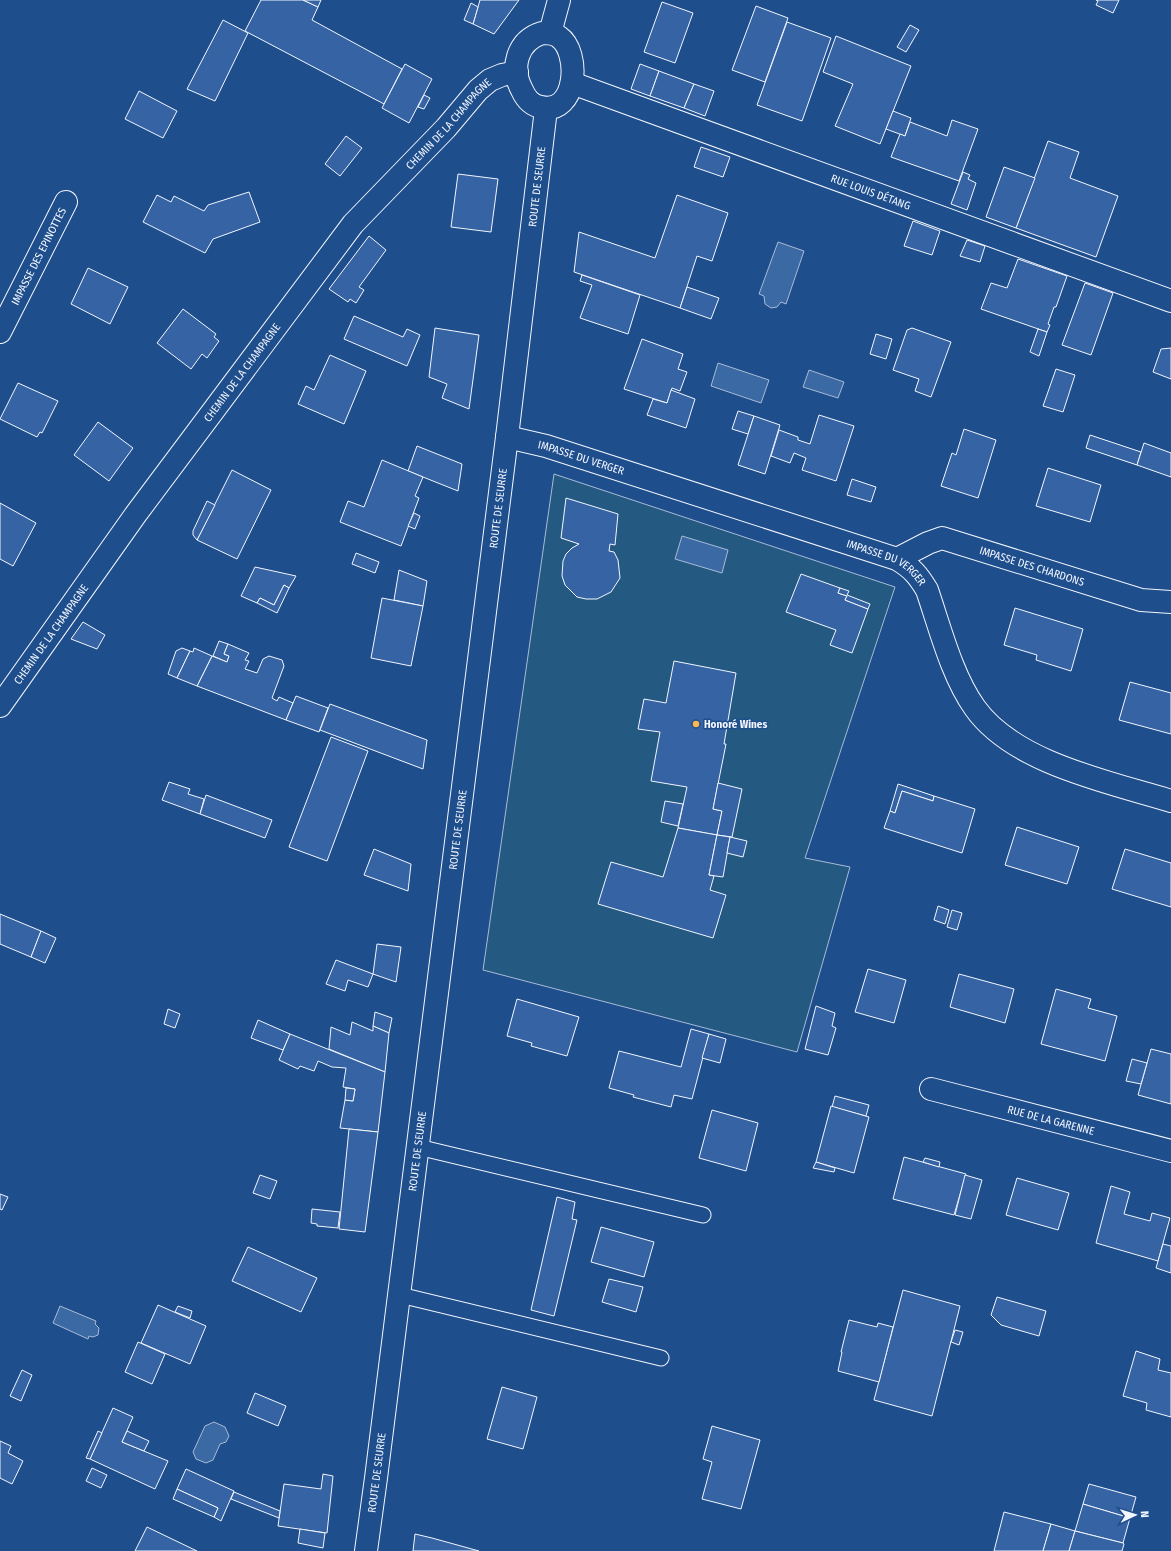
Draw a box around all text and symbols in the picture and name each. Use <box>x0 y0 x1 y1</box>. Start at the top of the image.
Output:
street label: CHEMIN DE LA CHAMPAGNE <box>403 76 494 172</box>
street label: ROUTE DE SEURRE <box>526 146 548 228</box>
street label: RUE LOUIS DÉTANG <box>829 172 912 213</box>
street label: IMPASSE DES EPINOTTES <box>9 205 69 307</box>
street label: CHEMIN DE LA CHAMPAGNE <box>201 321 283 425</box>
street label: IMPASSE DU VERGER <box>537 438 626 478</box>
street label: ROUTE DE SEURRE <box>487 468 510 549</box>
street label: IMPASSE DU VERGER <box>845 537 928 588</box>
street label: IMPASSE DES CHARDONS <box>978 544 1086 589</box>
street label: CHEMIN DE LA CHAMPAGNE <box>11 582 91 687</box>
place label: Honoré Wines <box>704 718 767 731</box>
marker: Honoré Wines <box>691 719 701 729</box>
street label: ROUTE DE SEURRE <box>447 789 470 871</box>
street label: RUE DE LA GARENNE <box>1006 1103 1096 1138</box>
street label: ROUTE DE SEURRE <box>406 1111 429 1192</box>
street label: ROUTE DE SEURRE <box>365 1432 389 1514</box>
north arrow <box>1115 1495 1155 1535</box>
text: N <box>1138 1511 1151 1518</box>

